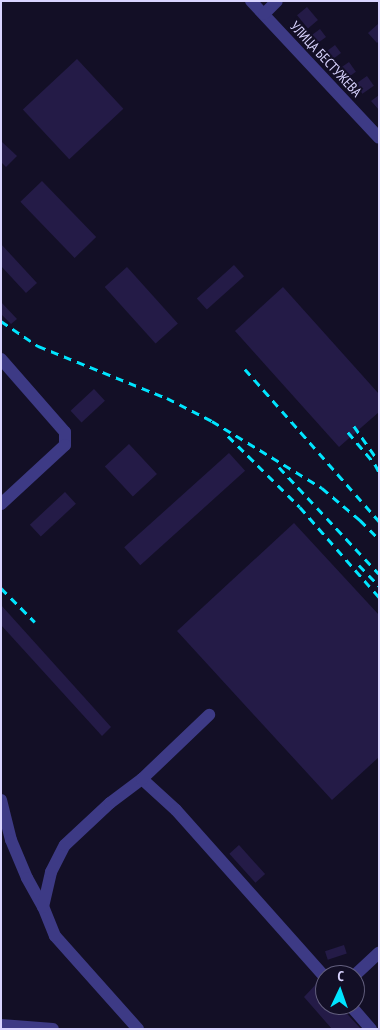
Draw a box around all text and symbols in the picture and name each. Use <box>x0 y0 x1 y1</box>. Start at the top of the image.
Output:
street label: УЛИЦА БЕСТУЖЕВА <box>287 18 365 100</box>
north arrow <box>315 965 365 1015</box>
text: С <box>337 967 344 985</box>

